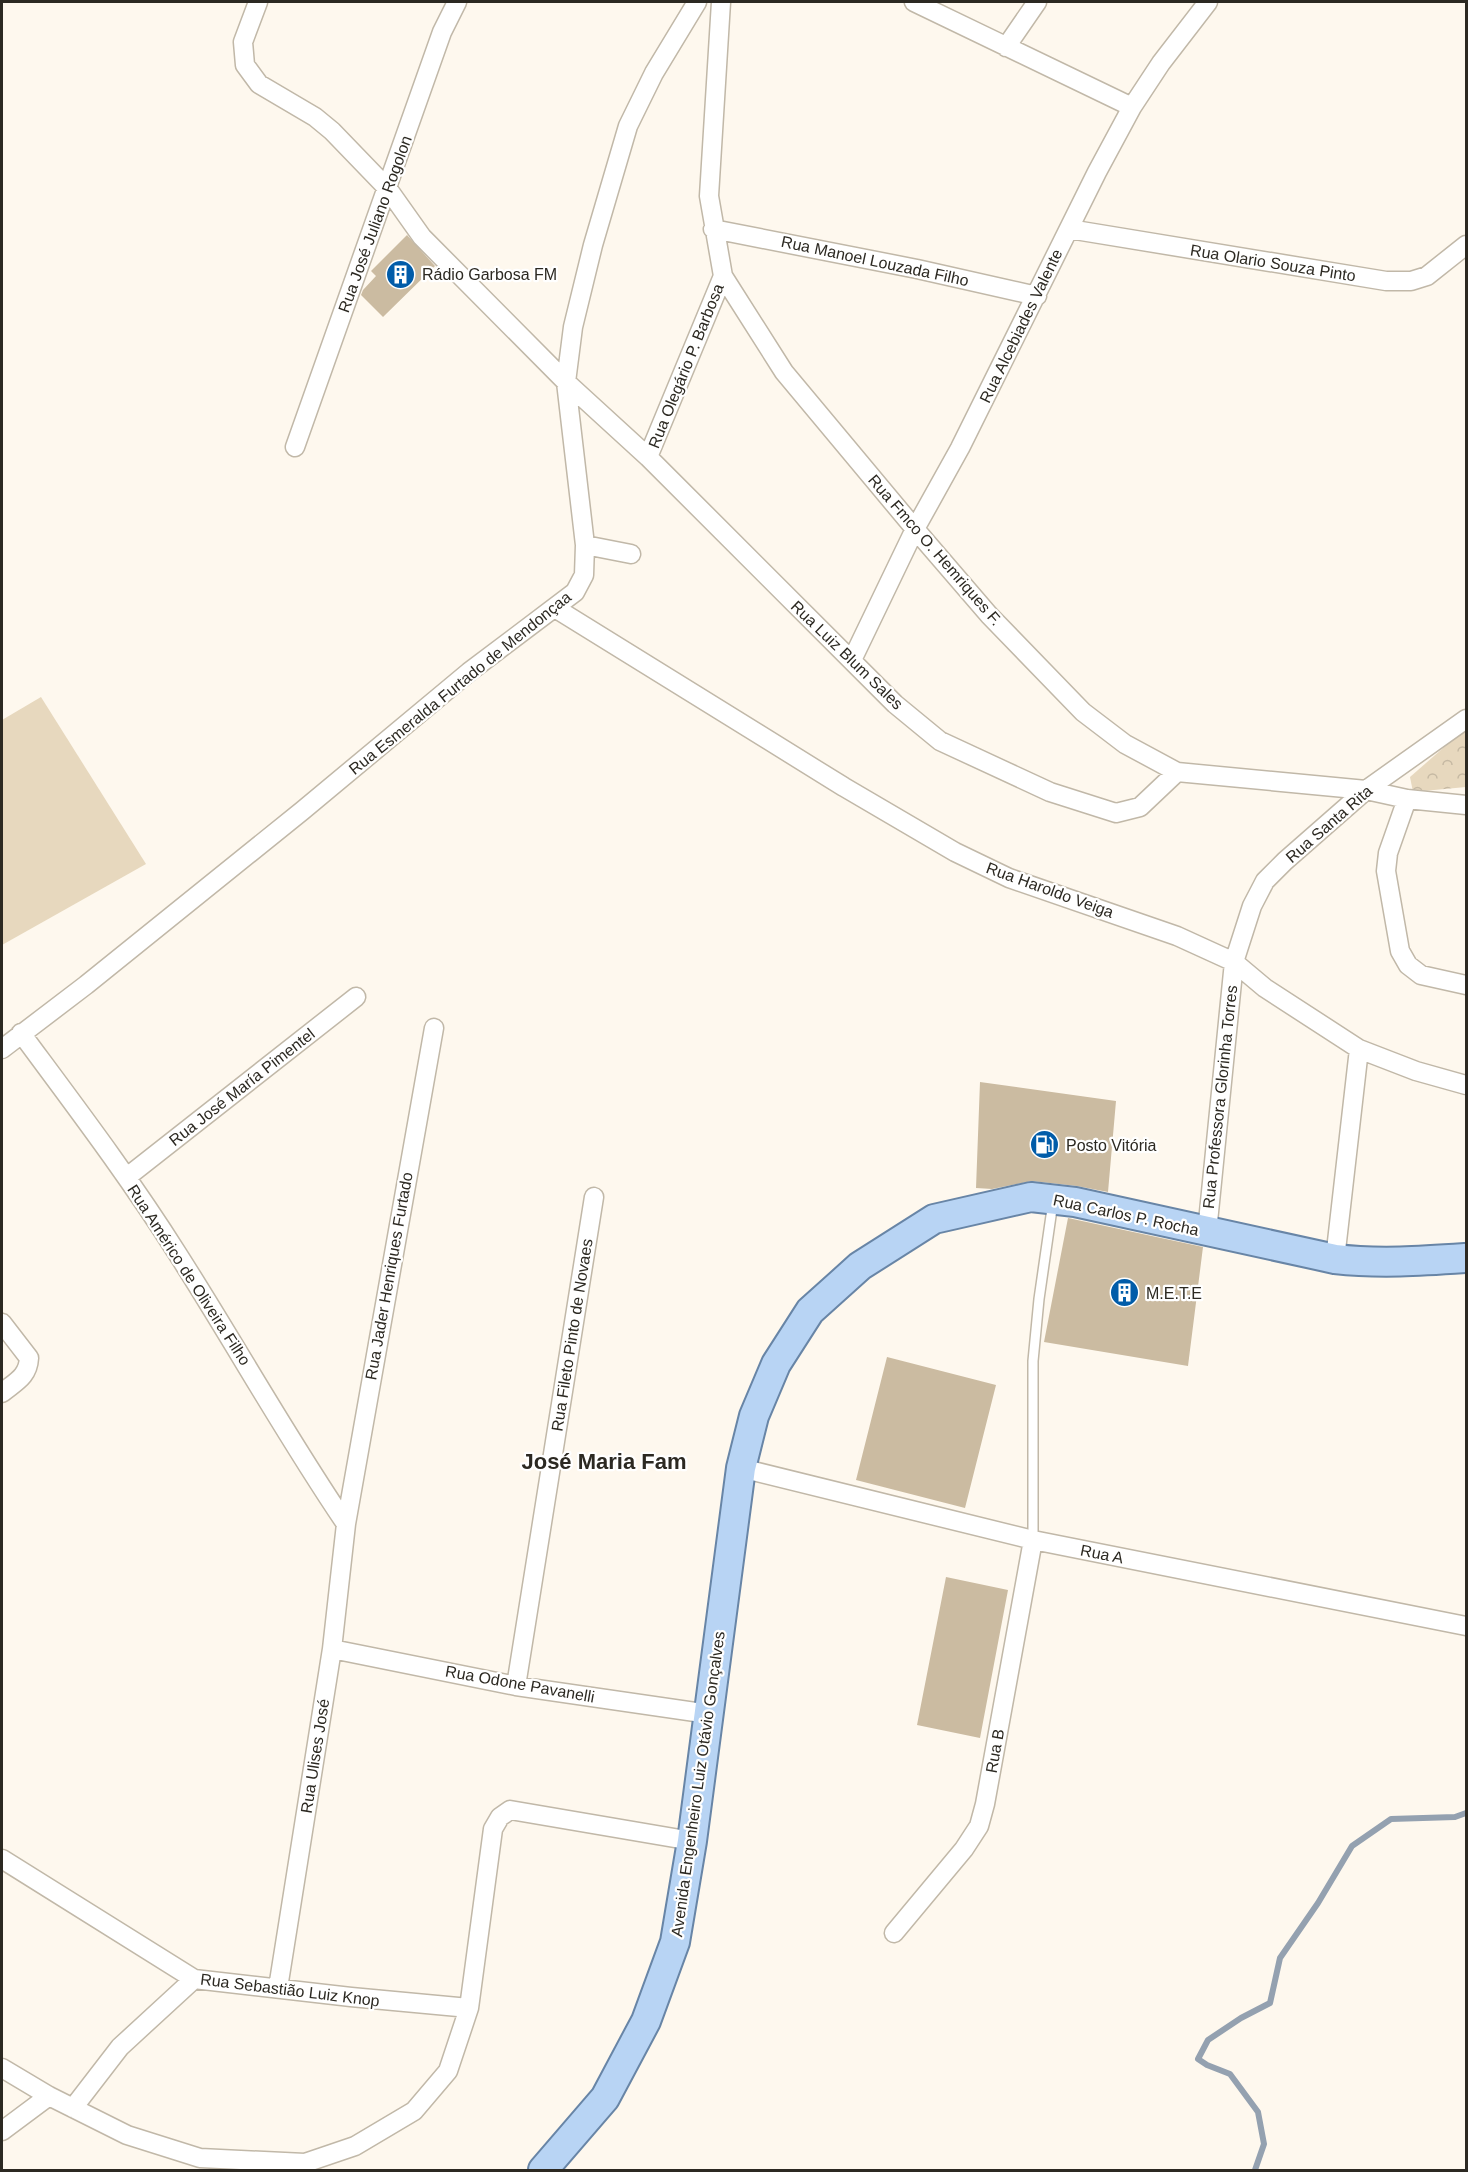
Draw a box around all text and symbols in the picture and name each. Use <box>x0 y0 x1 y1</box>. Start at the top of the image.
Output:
street label: Rua José Juliano Rogolon <box>335 133 415 315</box>
street label: Rua Manoel Louzada Filho <box>780 233 970 289</box>
street label: Rua Olario Souza Pinto <box>1189 242 1357 284</box>
street label: Rua Alcebiades Valente <box>976 246 1066 406</box>
building icon: Rádio Garbosa FM <box>385 258 417 290</box>
place label: Rádio Garbosa FM <box>422 266 557 283</box>
street label: Rua Olegário P. Barbosa <box>645 281 727 451</box>
street label: Rua Fmco O. Hemriques F. <box>865 471 1005 629</box>
street label: Rua Esmeralda Furtado de Mendonçaa <box>346 588 574 778</box>
street label: Rua Luiz Blum Sales <box>788 597 906 713</box>
street label: Rua Santa Rita <box>1282 782 1376 866</box>
street label: Rua Haroldo Veiga <box>984 859 1116 921</box>
street label: Rua Professora Glorinha Torres <box>1200 984 1240 1210</box>
street label: Rua José María Pimentel <box>166 1025 318 1149</box>
fuel station icon: Posto Vitória <box>1029 1129 1061 1161</box>
place label: Posto Vitória <box>1066 1137 1157 1154</box>
street label: Rua Jader Henriques Furtado <box>362 1171 416 1381</box>
street label: Rua Américo de Oliveira Filho <box>124 1182 254 1368</box>
street label: Rua Carlos P. Rocha <box>1052 1191 1200 1239</box>
street label: Rua Fileto Pinto de Novaes <box>548 1237 596 1433</box>
building icon: M.E.T.E <box>1109 1277 1141 1309</box>
place label: M.E.T.E <box>1146 1285 1202 1302</box>
district label: José Maria Fam <box>521 1449 687 1474</box>
street label: Rua A <box>1079 1541 1125 1567</box>
street label: Avenida Engenheiro Luiz Otávio Gonçalves <box>668 1630 728 1938</box>
street label: Rua Odone Pavanelli <box>444 1662 596 1706</box>
street label: Rua Ulises José <box>298 1697 332 1814</box>
street label: Rua B <box>983 1728 1007 1774</box>
street label: Rua Sebastião Luiz Knop <box>199 1971 381 2009</box>

